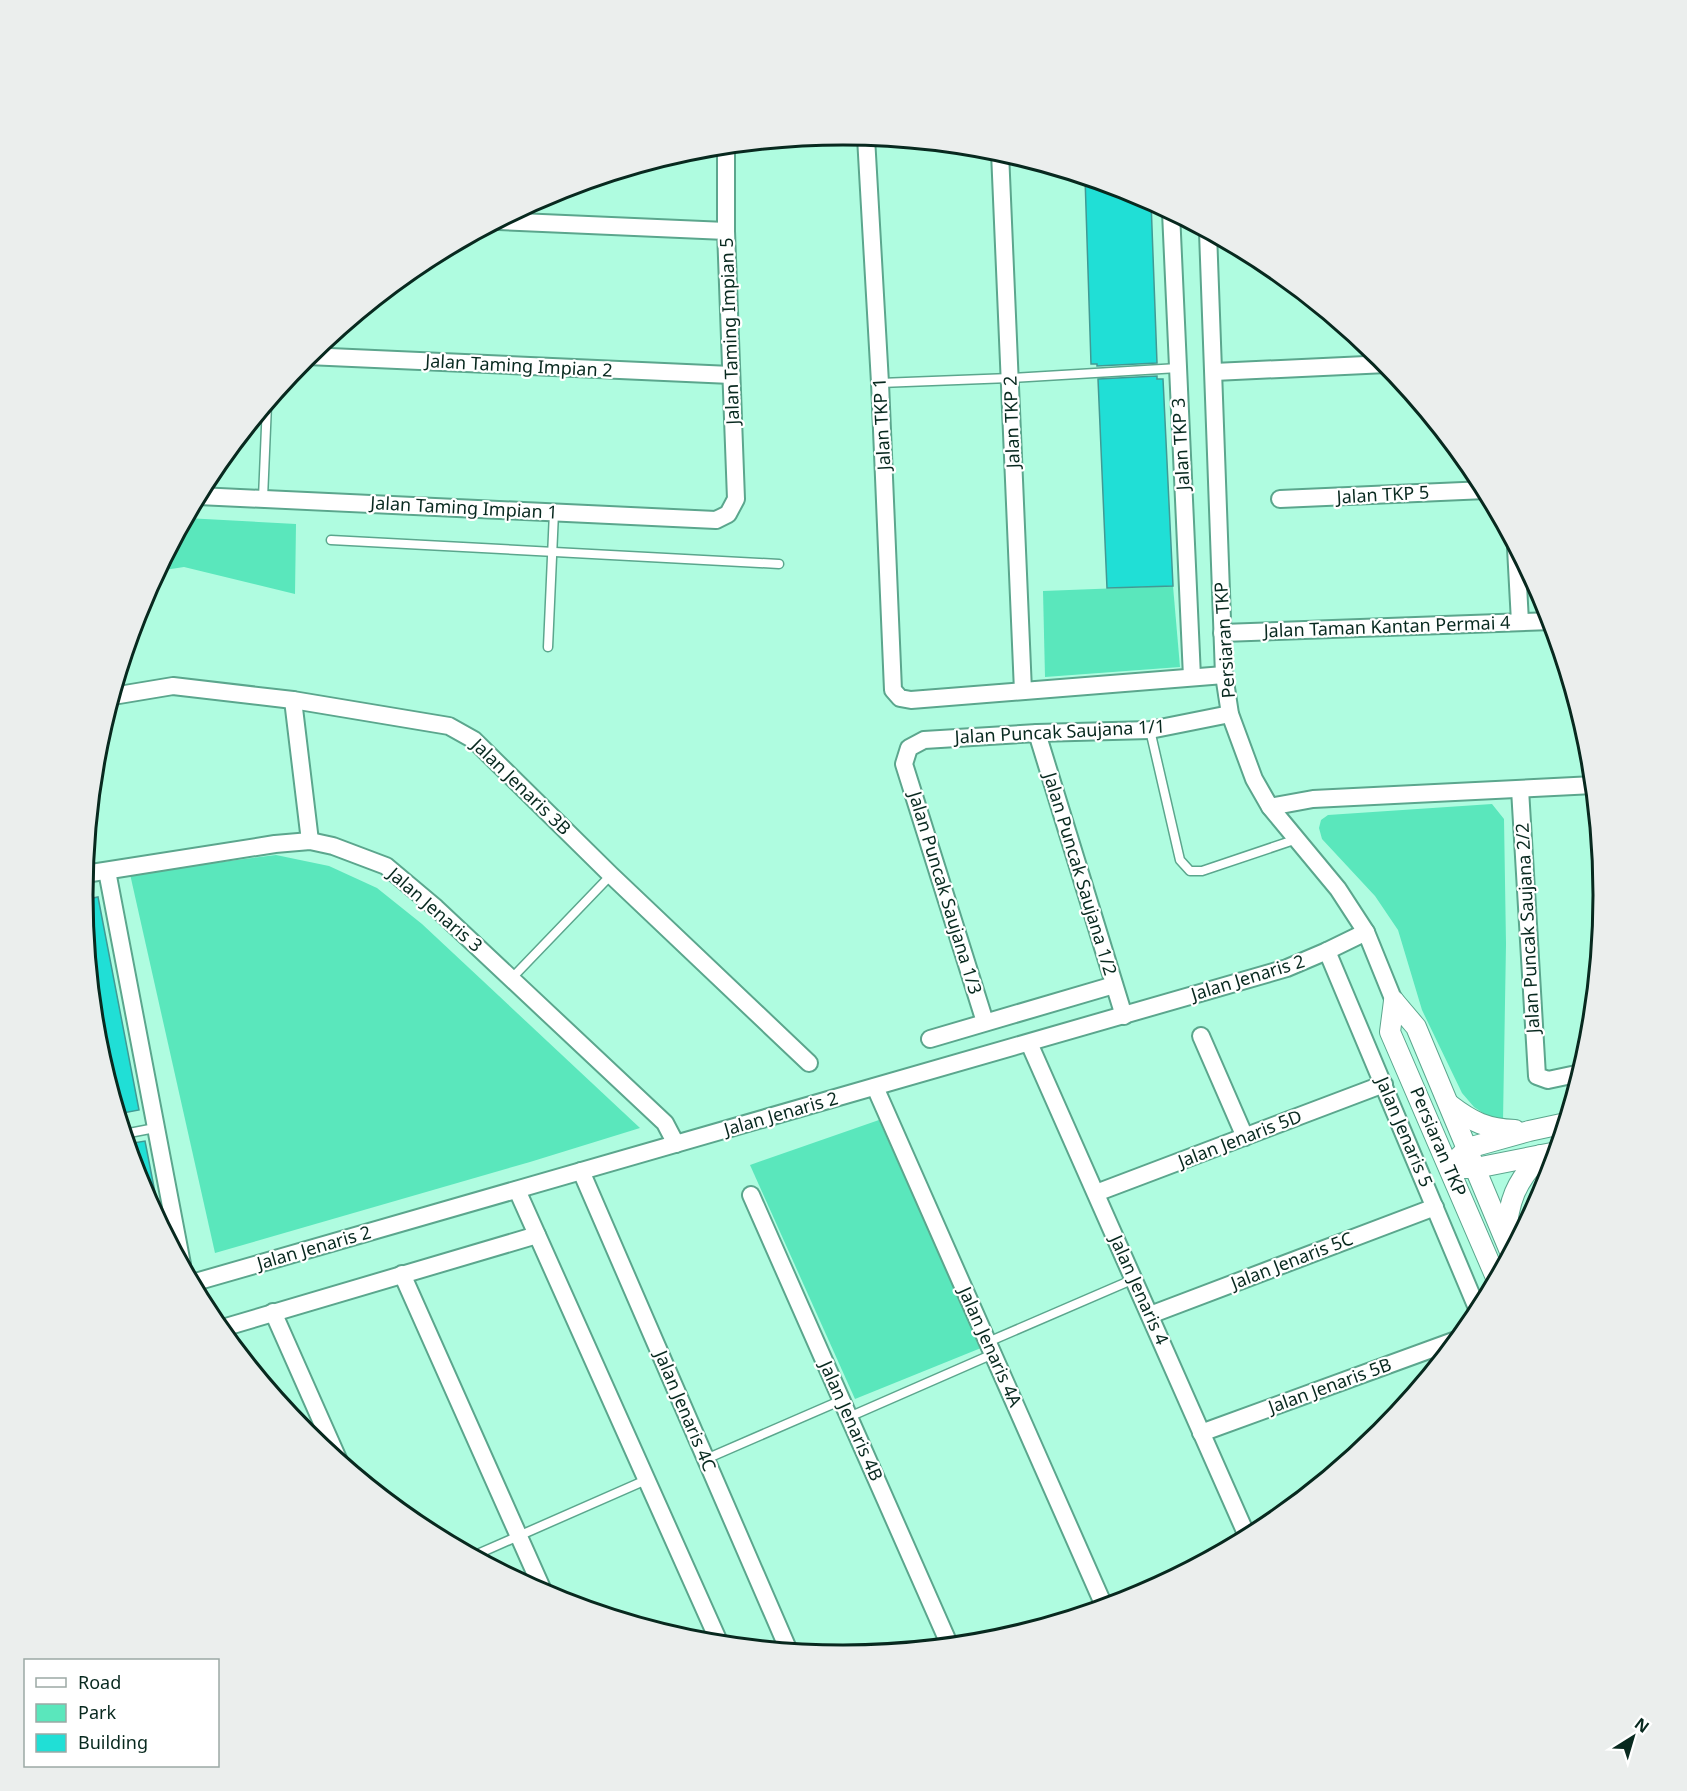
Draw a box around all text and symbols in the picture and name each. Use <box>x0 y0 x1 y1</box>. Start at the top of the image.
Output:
street label: Jalan Taming Impian 5 <box>714 237 744 427</box>
street label: Jalan Taming Impian 2 <box>423 348 613 382</box>
street label: Jalan TKP 2 <box>997 375 1025 471</box>
street label: Jalan TKP 1 <box>867 377 896 473</box>
street label: Jalan TKP 3 <box>1166 397 1195 493</box>
street label: Jalan TKP 5 <box>1334 480 1430 509</box>
street label: Jalan Taming Impian 1 <box>368 490 558 524</box>
street label: Persiaran TKP <box>1208 581 1240 699</box>
street label: Jalan Taman Kantan Permai 4 <box>1261 610 1511 642</box>
street label: Jalan Puncak Saujana 1/1 <box>952 714 1166 749</box>
street label: Jalan Jenaris 3B <box>465 731 577 840</box>
street label: Jalan Puncak Saujana 1/2 <box>1038 768 1123 978</box>
street label: Jalan Puncak Saujana 1/3 <box>903 787 988 997</box>
street label: Jalan Puncak Saujana 2/2 <box>1510 822 1545 1036</box>
street label: Jalan Jenaris 3 <box>382 860 488 957</box>
street label: Jalan Jenaris 2 <box>1186 948 1307 1006</box>
street label: Jalan Jenaris 5 <box>1370 1071 1439 1190</box>
street label: Persiaran TKP <box>1405 1083 1473 1200</box>
street label: Jalan Jenaris 2 <box>719 1085 841 1141</box>
street label: Jalan Jenaris 5D <box>1172 1103 1305 1173</box>
street label: Jalan Jenaris 2 <box>252 1219 374 1275</box>
street label: Jalan Jenaris 5C <box>1225 1226 1356 1295</box>
street label: Jalan Jenaris 4 <box>1104 1229 1175 1348</box>
street label: Jalan Jenaris 4A <box>953 1281 1028 1411</box>
street label: Jalan Jenaris 4C <box>649 1345 722 1475</box>
street label: Jalan Jenaris 5B <box>1263 1352 1394 1419</box>
street label: Jalan Jenaris 4B <box>814 1355 889 1485</box>
legend <box>24 1659 219 1767</box>
text: Road <box>78 1670 121 1694</box>
text: Park <box>78 1700 116 1724</box>
north arrow <box>1603 1707 1663 1767</box>
text: N <box>1630 1712 1654 1738</box>
text: Building <box>78 1730 148 1754</box>

